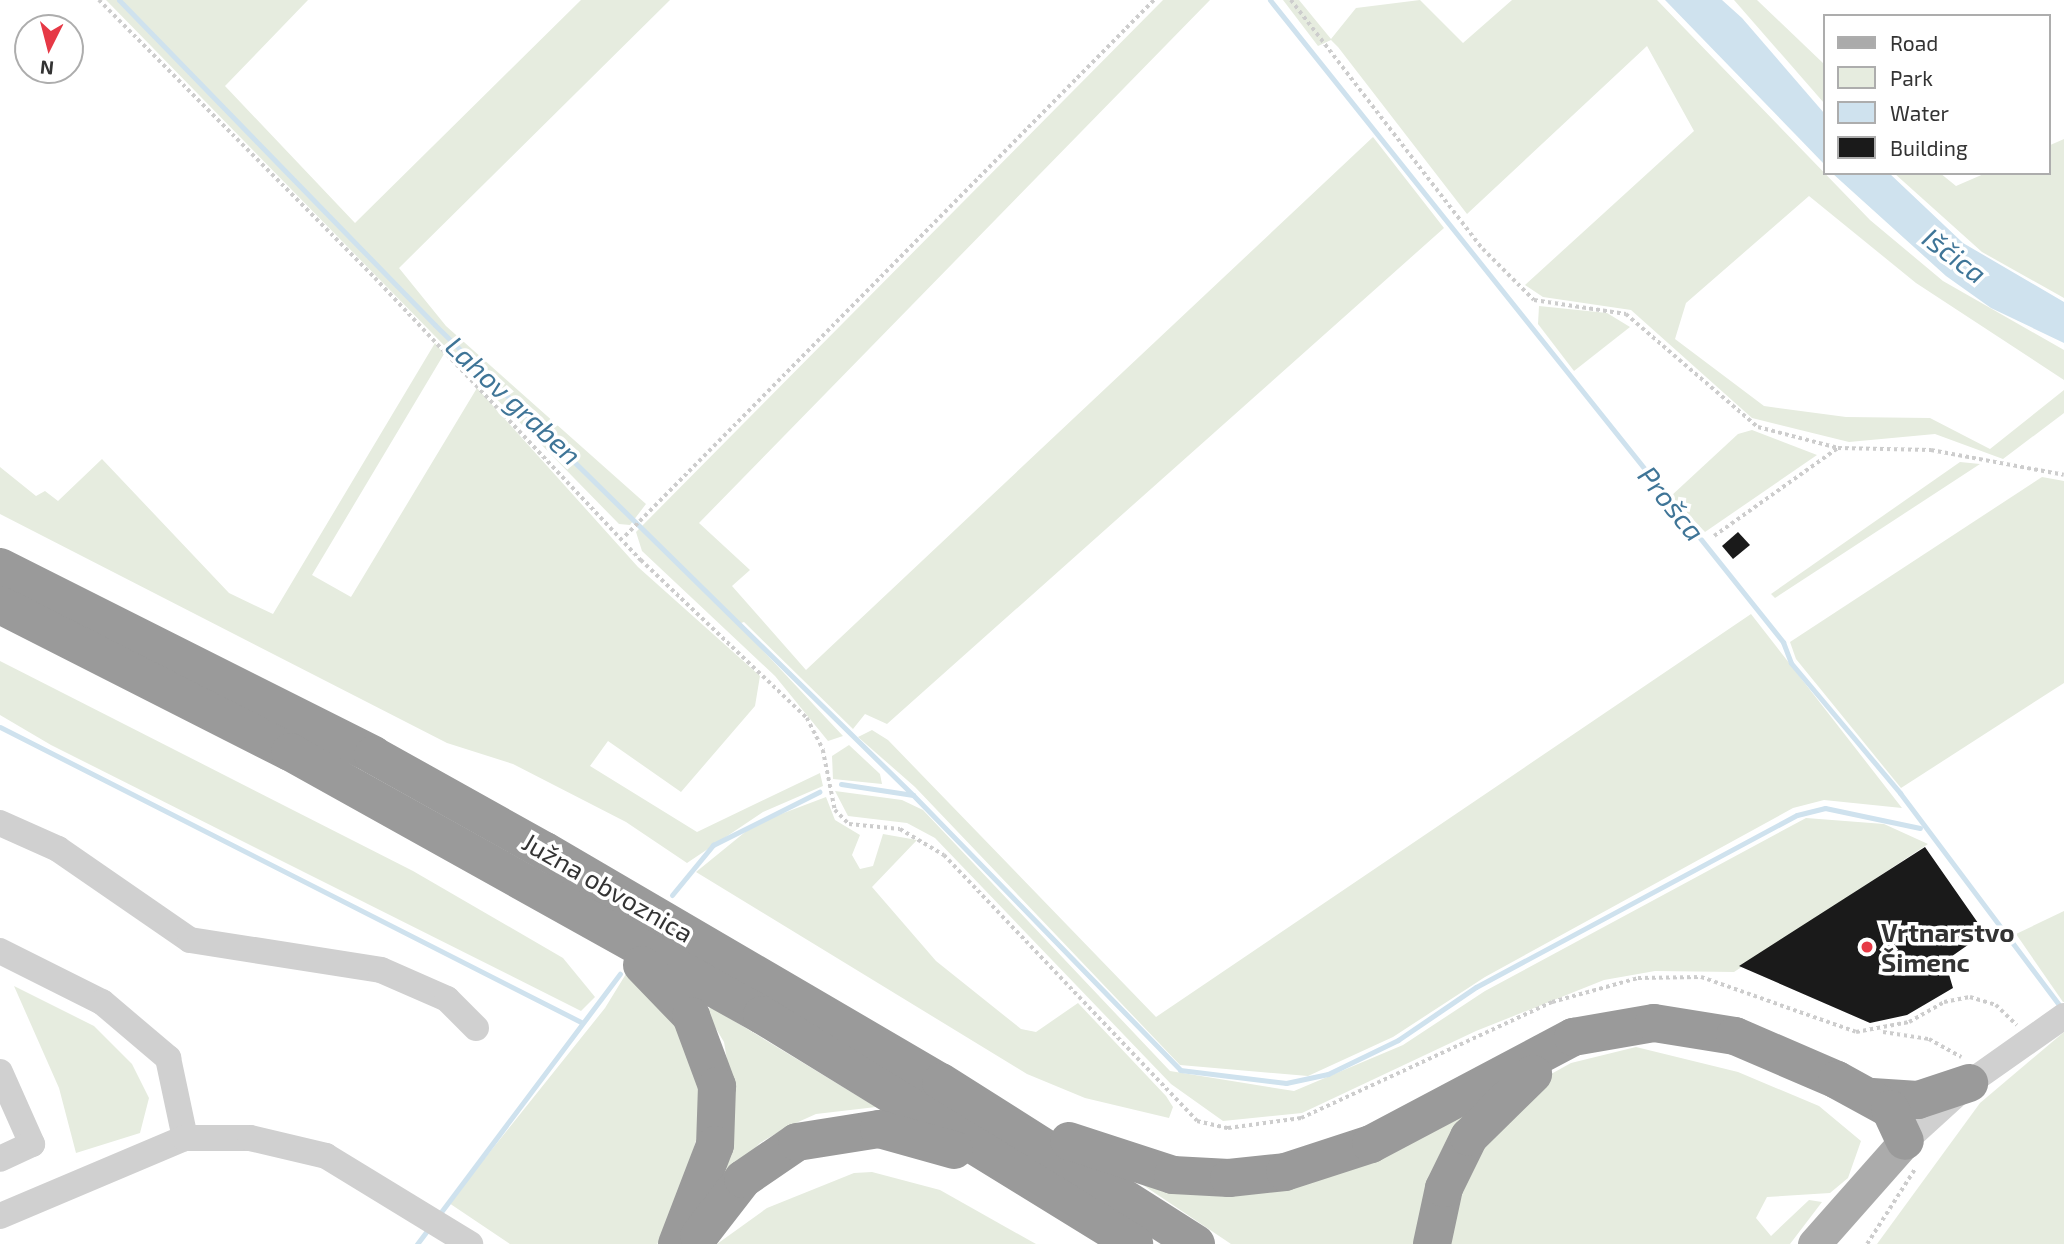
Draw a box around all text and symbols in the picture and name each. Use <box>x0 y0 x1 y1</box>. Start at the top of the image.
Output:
north arrow <box>14 14 84 84</box>
legend <box>1822 14 2050 175</box>
text: Road <box>1890 30 1938 55</box>
text: N <box>39 56 55 81</box>
text: Park <box>1890 65 1933 90</box>
text: Water <box>1890 100 1949 125</box>
text: Building <box>1890 135 1968 160</box>
water label: Iščica <box>1916 220 1994 290</box>
water label: Lahov graben <box>439 329 589 471</box>
water label: Prošca <box>1632 459 1712 547</box>
street label: Južna obvoznica <box>517 826 699 948</box>
place label: Vrtnarstvo Šimenc <box>1881 916 2015 978</box>
marker: Vrtnarstvo Šimenc <box>1859 939 1875 955</box>

